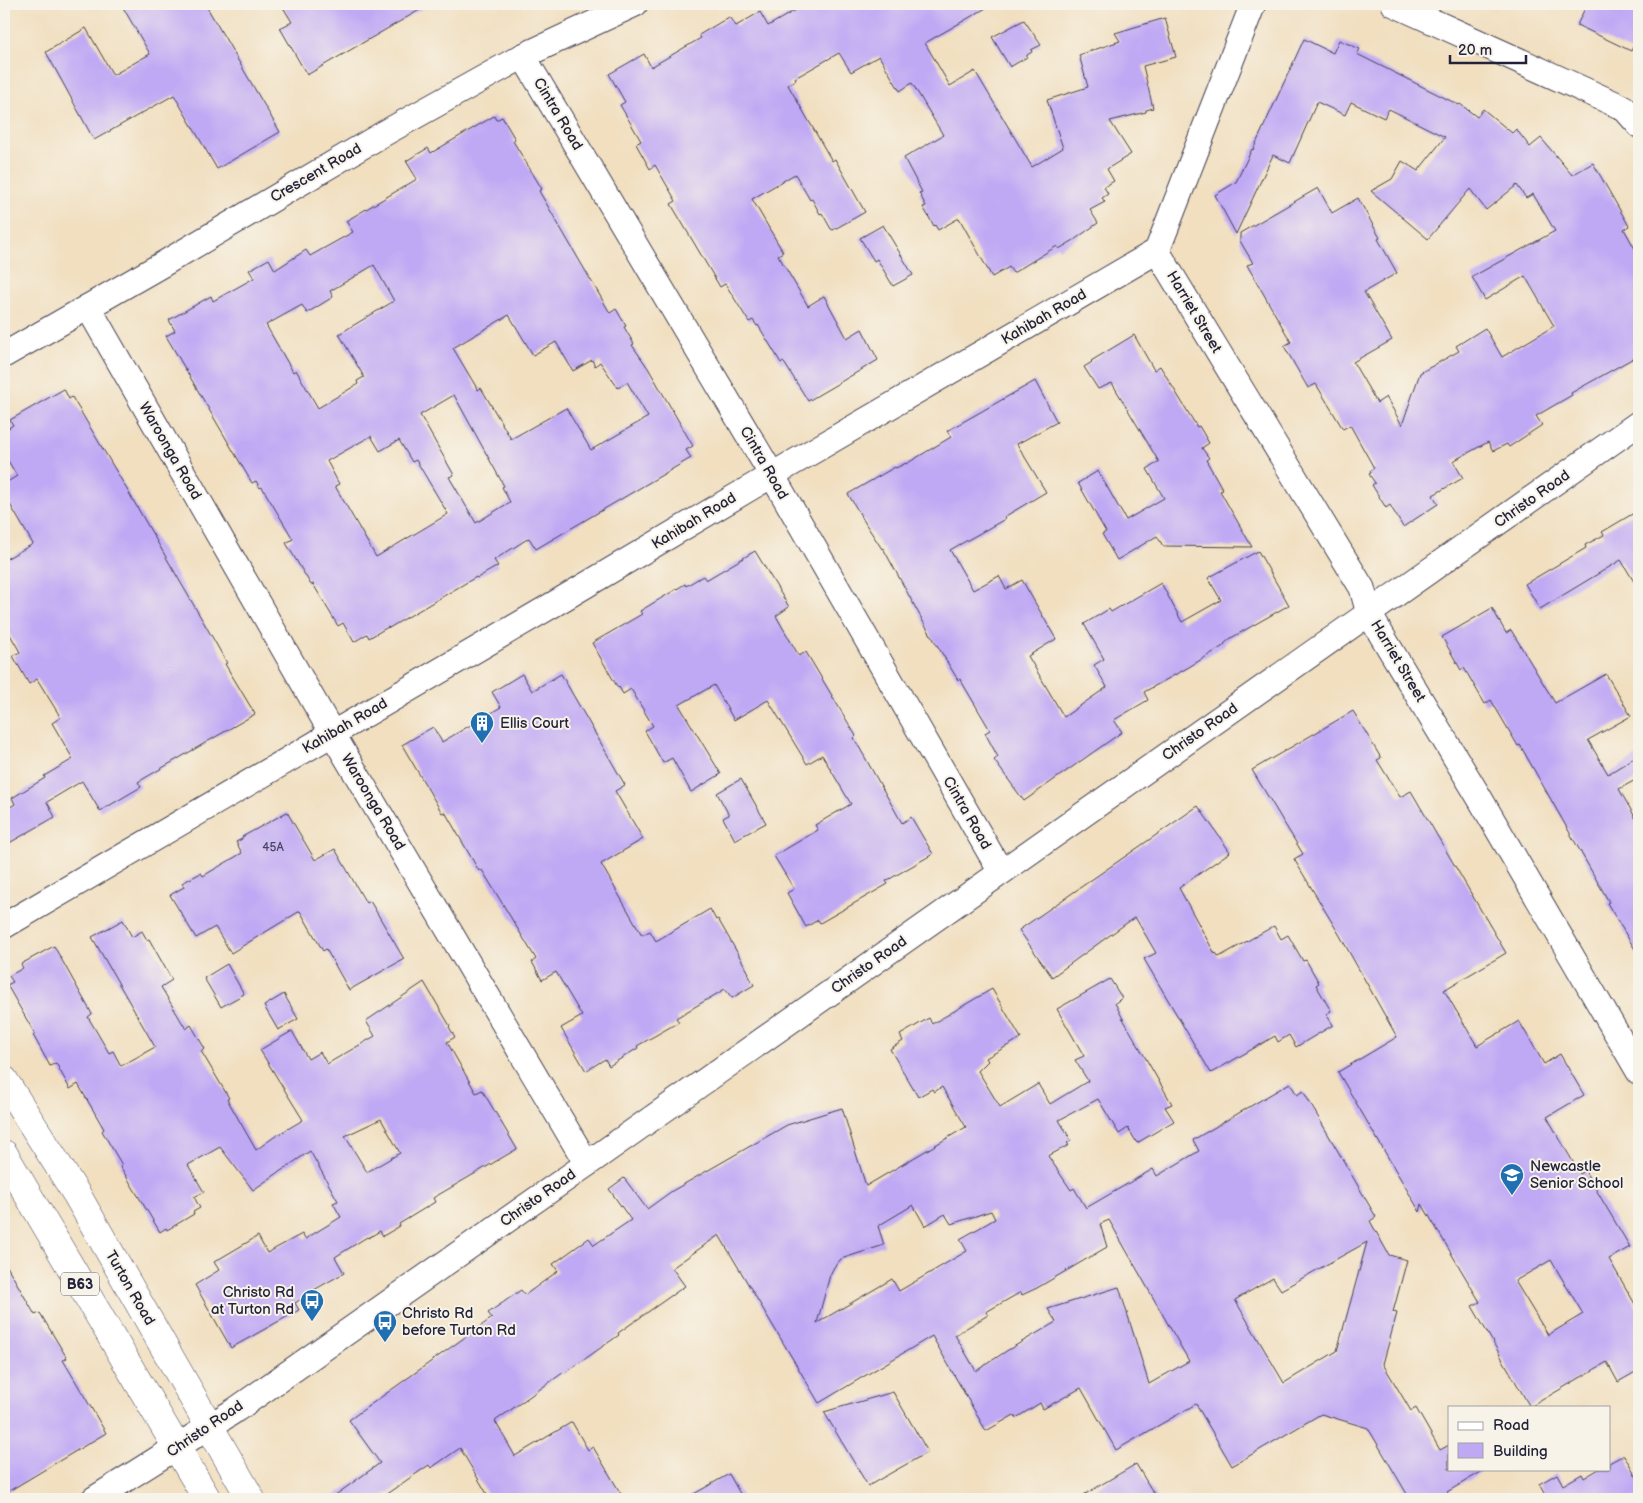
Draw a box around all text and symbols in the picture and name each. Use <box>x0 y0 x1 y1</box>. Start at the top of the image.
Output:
scale bar <box>1450 32 1527 64</box>
text: 20 m <box>1458 41 1492 60</box>
street label: Cintra Road <box>529 74 587 154</box>
street label: Crescent Road <box>267 139 365 207</box>
street label: Harriet Street <box>1162 268 1226 357</box>
street label: Kahibah Road <box>998 285 1090 349</box>
street label: Waroonga Road <box>134 399 206 503</box>
street label: Cintra Road <box>735 423 793 503</box>
street label: Christo Road <box>1490 466 1574 532</box>
street label: Kahibah Road <box>648 488 740 554</box>
street label: Harriet Street <box>1366 617 1430 706</box>
street label: Kahibah Road <box>299 694 391 758</box>
street label: Christo Road <box>1158 699 1242 765</box>
building icon: Ellis Court <box>469 710 495 744</box>
place label: Ellis Court <box>500 714 570 733</box>
street label: Waroonga Road <box>337 750 409 854</box>
street label: Cintra Road <box>938 773 996 853</box>
house number: 45A <box>262 840 284 855</box>
street label: Christo Road <box>827 932 911 998</box>
place label: Newcastle Senior School <box>1530 1157 1623 1193</box>
school or university icon: Newcastle Senior School <box>1499 1162 1525 1196</box>
street label: Christo Road <box>496 1165 580 1231</box>
street label: Turton Road <box>101 1247 159 1329</box>
road number: B63 <box>61 1272 99 1296</box>
place label: Christo Rd at Turton Rd <box>211 1283 294 1319</box>
bus stop icon: Christo Rd at Turton Rd <box>299 1288 325 1322</box>
place label: Christo Rd before Turton Rd <box>402 1304 516 1340</box>
bus stop icon: Christo Rd before Turton Rd <box>372 1309 398 1343</box>
street label: Christo Road <box>163 1396 247 1462</box>
legend <box>1448 1406 1610 1470</box>
text: Road <box>1493 1416 1529 1435</box>
text: Building <box>1493 1442 1548 1461</box>

